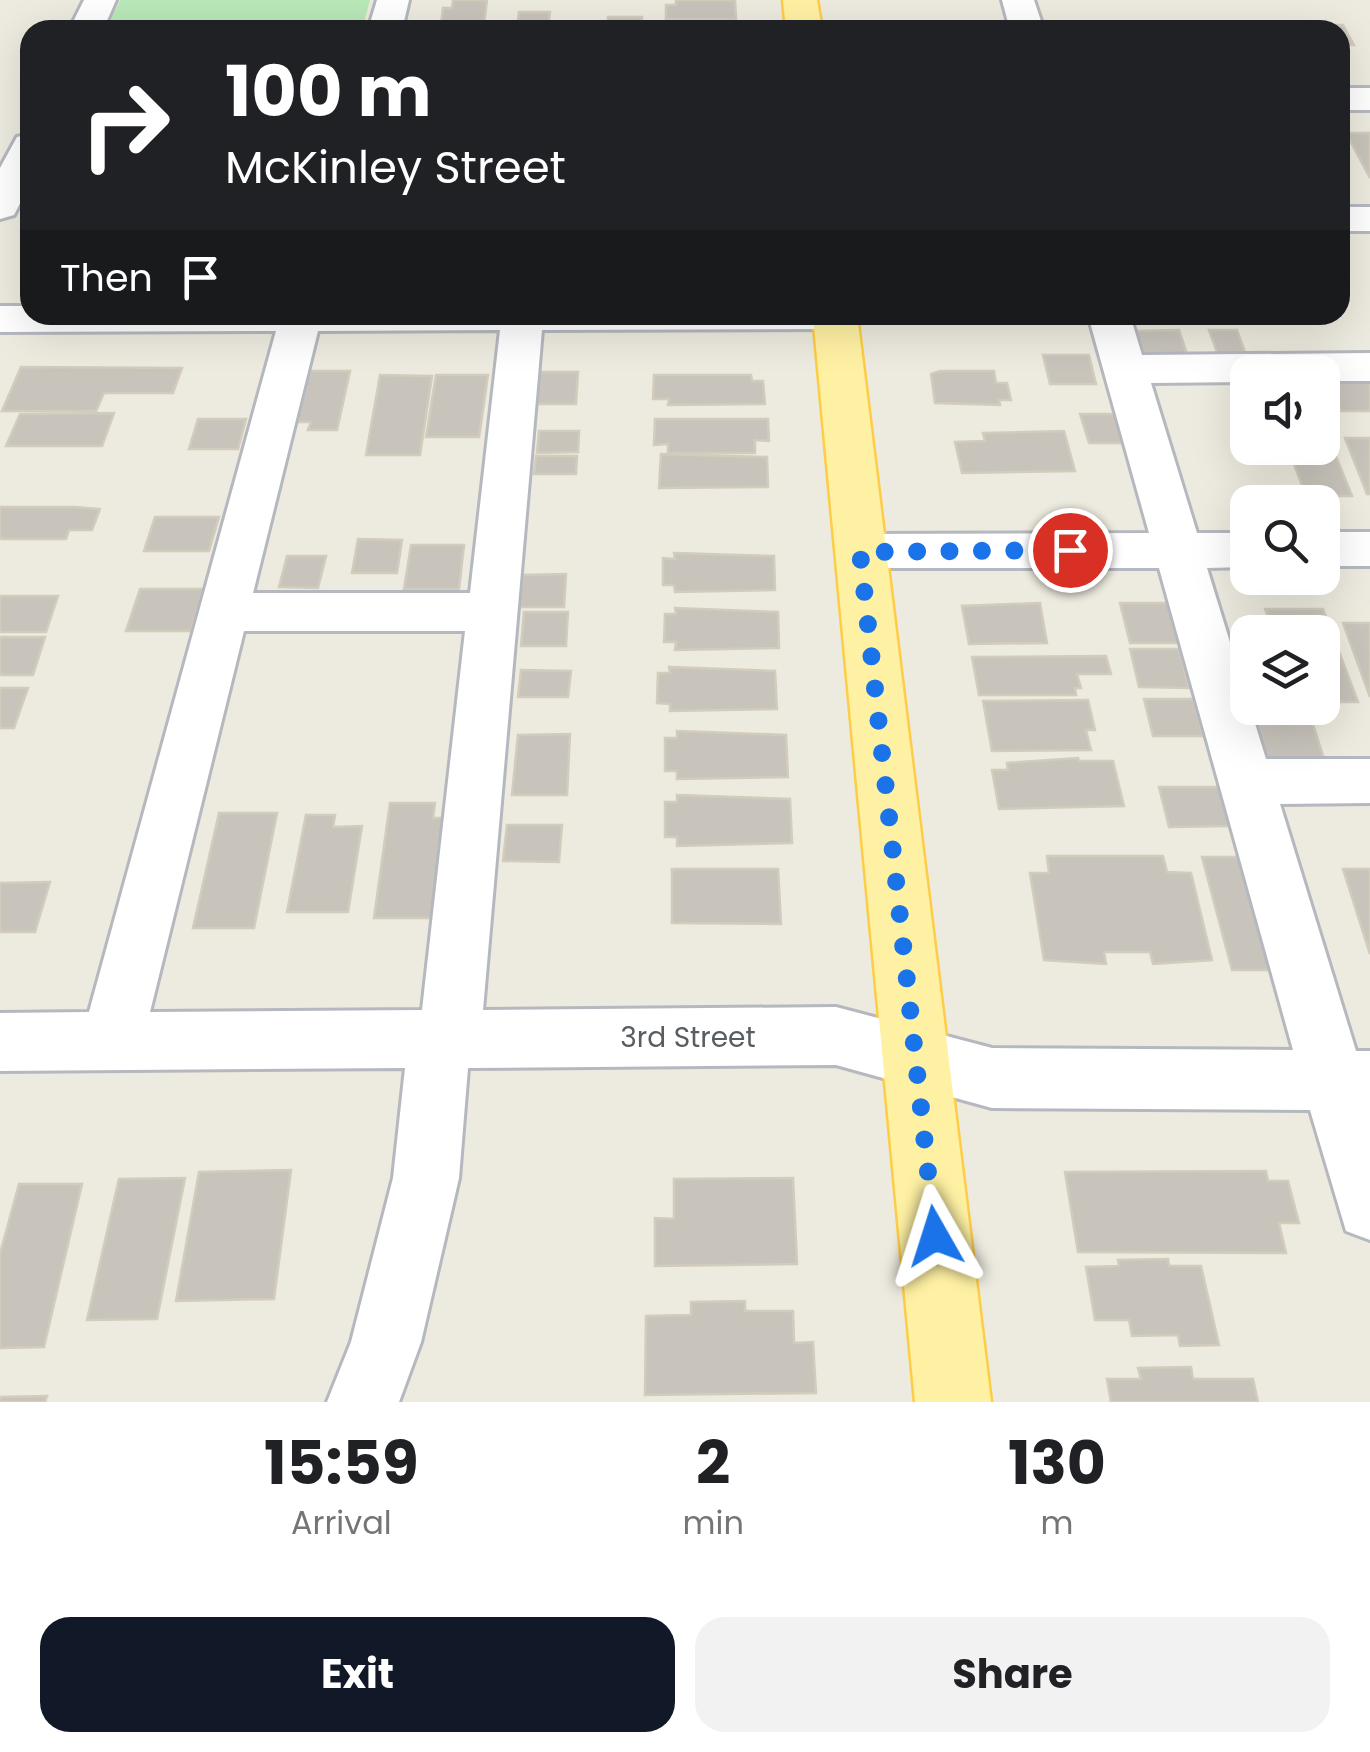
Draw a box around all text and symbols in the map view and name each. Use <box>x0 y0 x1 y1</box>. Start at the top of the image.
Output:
text: 100 m <box>225 42 432 141</box>
icon: right <box>60 60 190 190</box>
text: McKinley Street <box>225 136 566 199</box>
icon: arrive <box>173 250 228 305</box>
text: Then <box>60 251 153 304</box>
map controls <box>1230 355 1340 725</box>
button: sound <box>1230 355 1340 465</box>
button: search <box>1230 485 1340 595</box>
pin <box>1028 508 1113 593</box>
icon: arrive <box>1043 523 1098 578</box>
button: layers <box>1230 615 1340 725</box>
street label: 3rd Street <box>620 1018 756 1057</box>
position arrow <box>883 1184 987 1288</box>
text: 15:59 <box>264 1421 419 1505</box>
text: 2 <box>696 1421 730 1505</box>
text: 130 <box>1008 1421 1106 1505</box>
text: Arrival <box>291 1500 392 1545</box>
text: min <box>683 1500 744 1545</box>
text: m <box>1040 1500 1073 1545</box>
button: Exit <box>40 1617 675 1732</box>
button: Share <box>695 1617 1330 1732</box>

